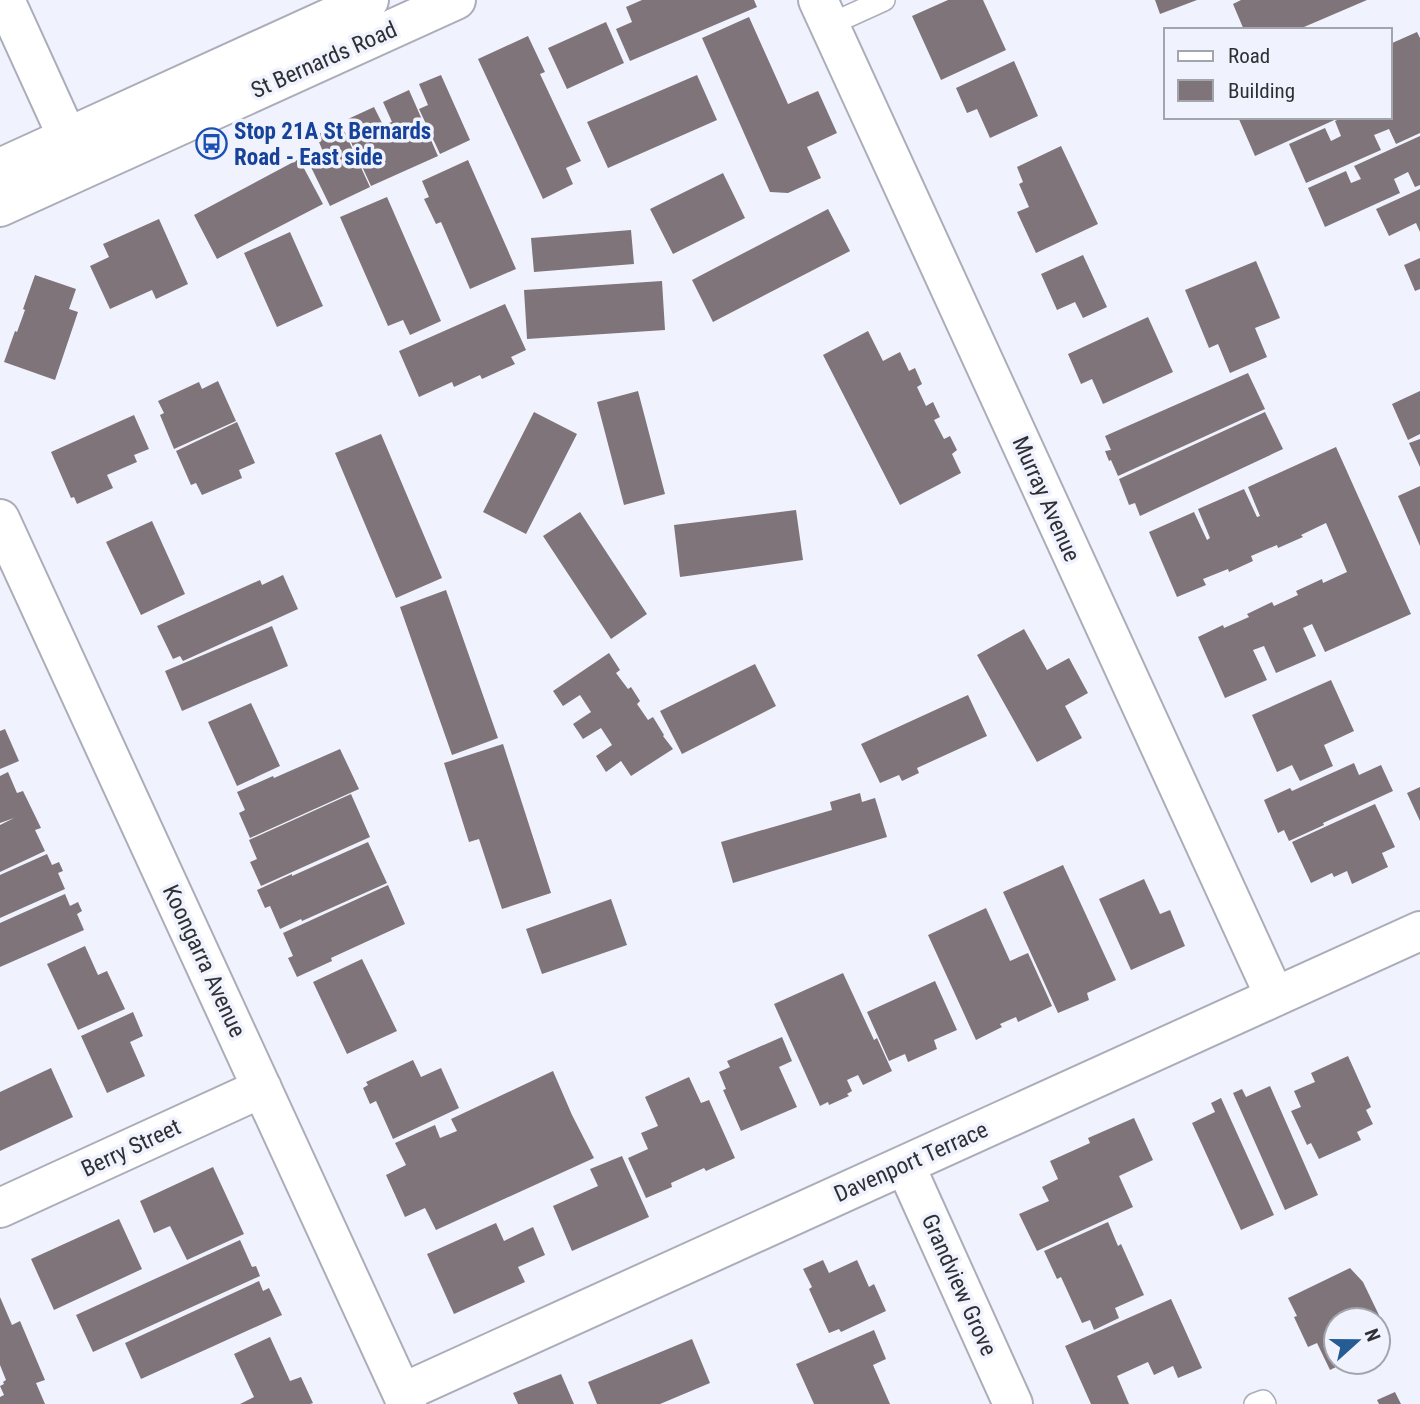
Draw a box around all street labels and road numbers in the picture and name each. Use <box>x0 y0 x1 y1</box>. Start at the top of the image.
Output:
street label: St Bernards Road <box>247 16 401 104</box>
street label: Murray Avenue <box>1006 432 1086 566</box>
street label: Koongarra Avenue <box>157 881 251 1041</box>
street label: Berry Street <box>77 1113 185 1183</box>
street label: Davenport Terrace <box>830 1116 992 1208</box>
street label: Grandview Grove <box>916 1210 1002 1360</box>

